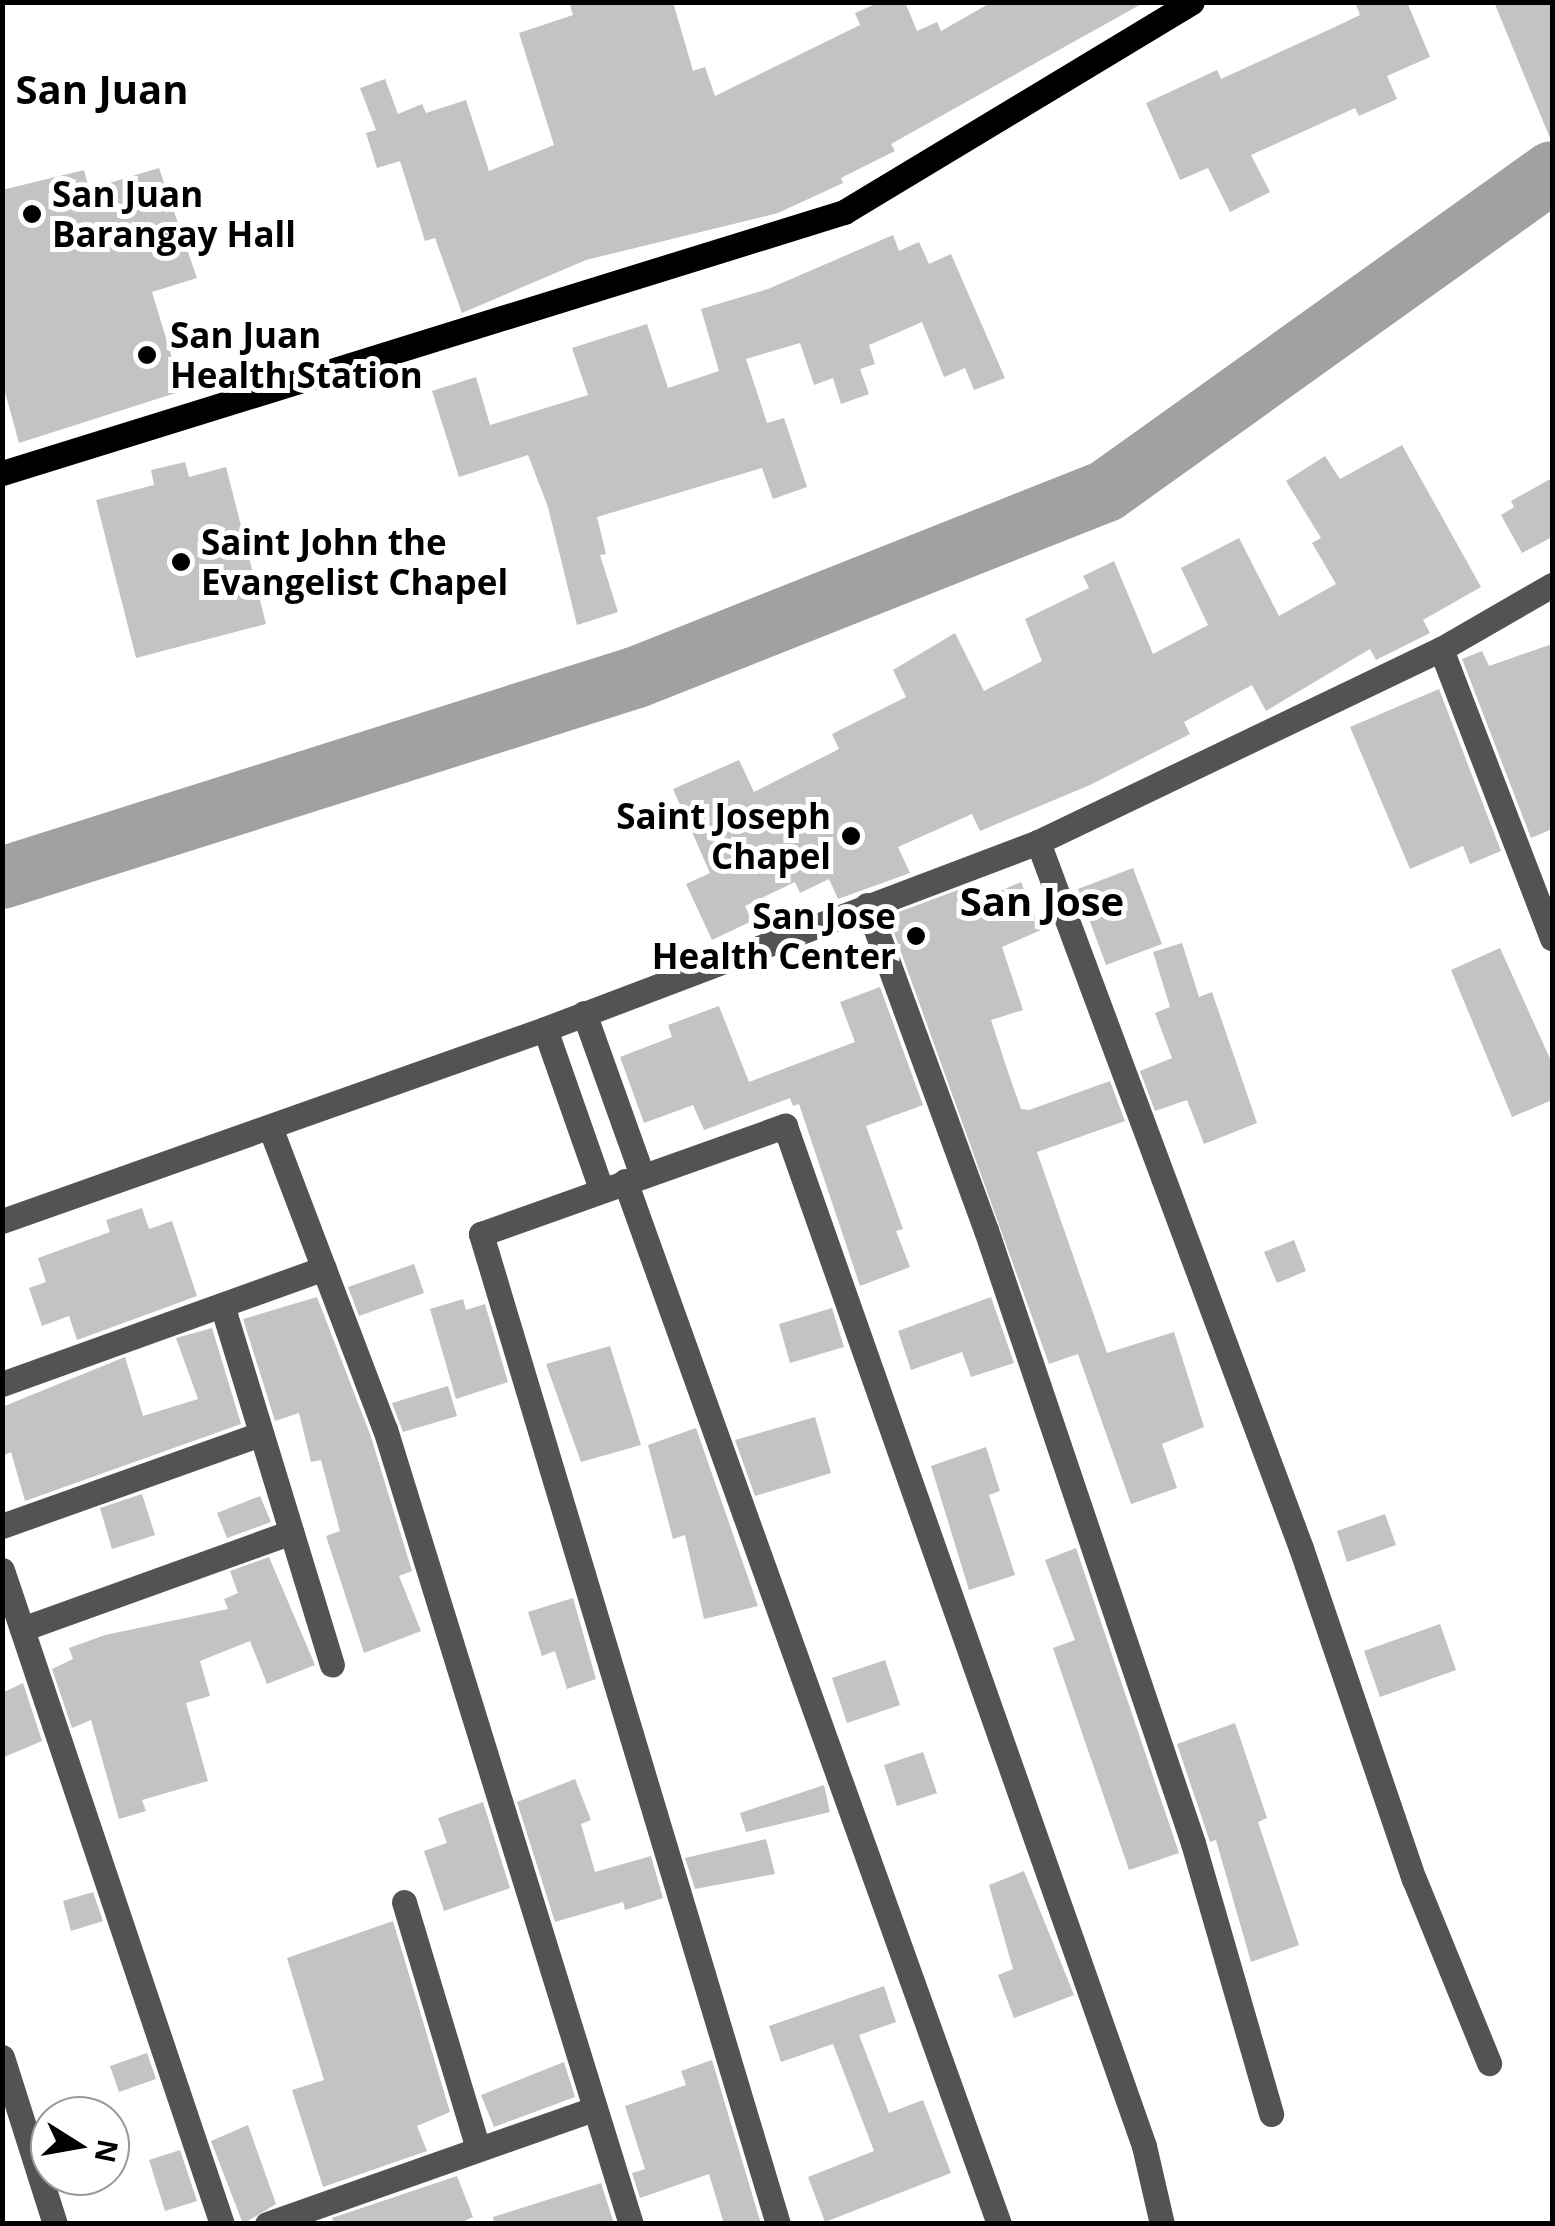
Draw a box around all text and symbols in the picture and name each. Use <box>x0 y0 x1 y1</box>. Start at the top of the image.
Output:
district label: San Juan <box>16 65 188 113</box>
place label: San Juan Barangay Hall <box>52 173 296 255</box>
marker: San Juan Barangay Hall <box>21 203 43 225</box>
place label: San Juan Health Station <box>170 314 423 396</box>
marker: San Juan Health Station <box>134 342 160 368</box>
place label: Saint John the Evangelist Chapel <box>201 521 508 603</box>
marker: Saint John the Evangelist Chapel <box>170 551 192 573</box>
place label: Saint Joseph Chapel <box>616 795 831 877</box>
marker: Saint Joseph Chapel <box>840 825 862 847</box>
district label: San Jose <box>960 877 1124 925</box>
place label: San Jose Health Center <box>652 895 896 977</box>
marker: San Jose Health Center <box>905 925 927 947</box>
north arrow <box>30 2096 130 2196</box>
text: N <box>87 2137 128 2166</box>

